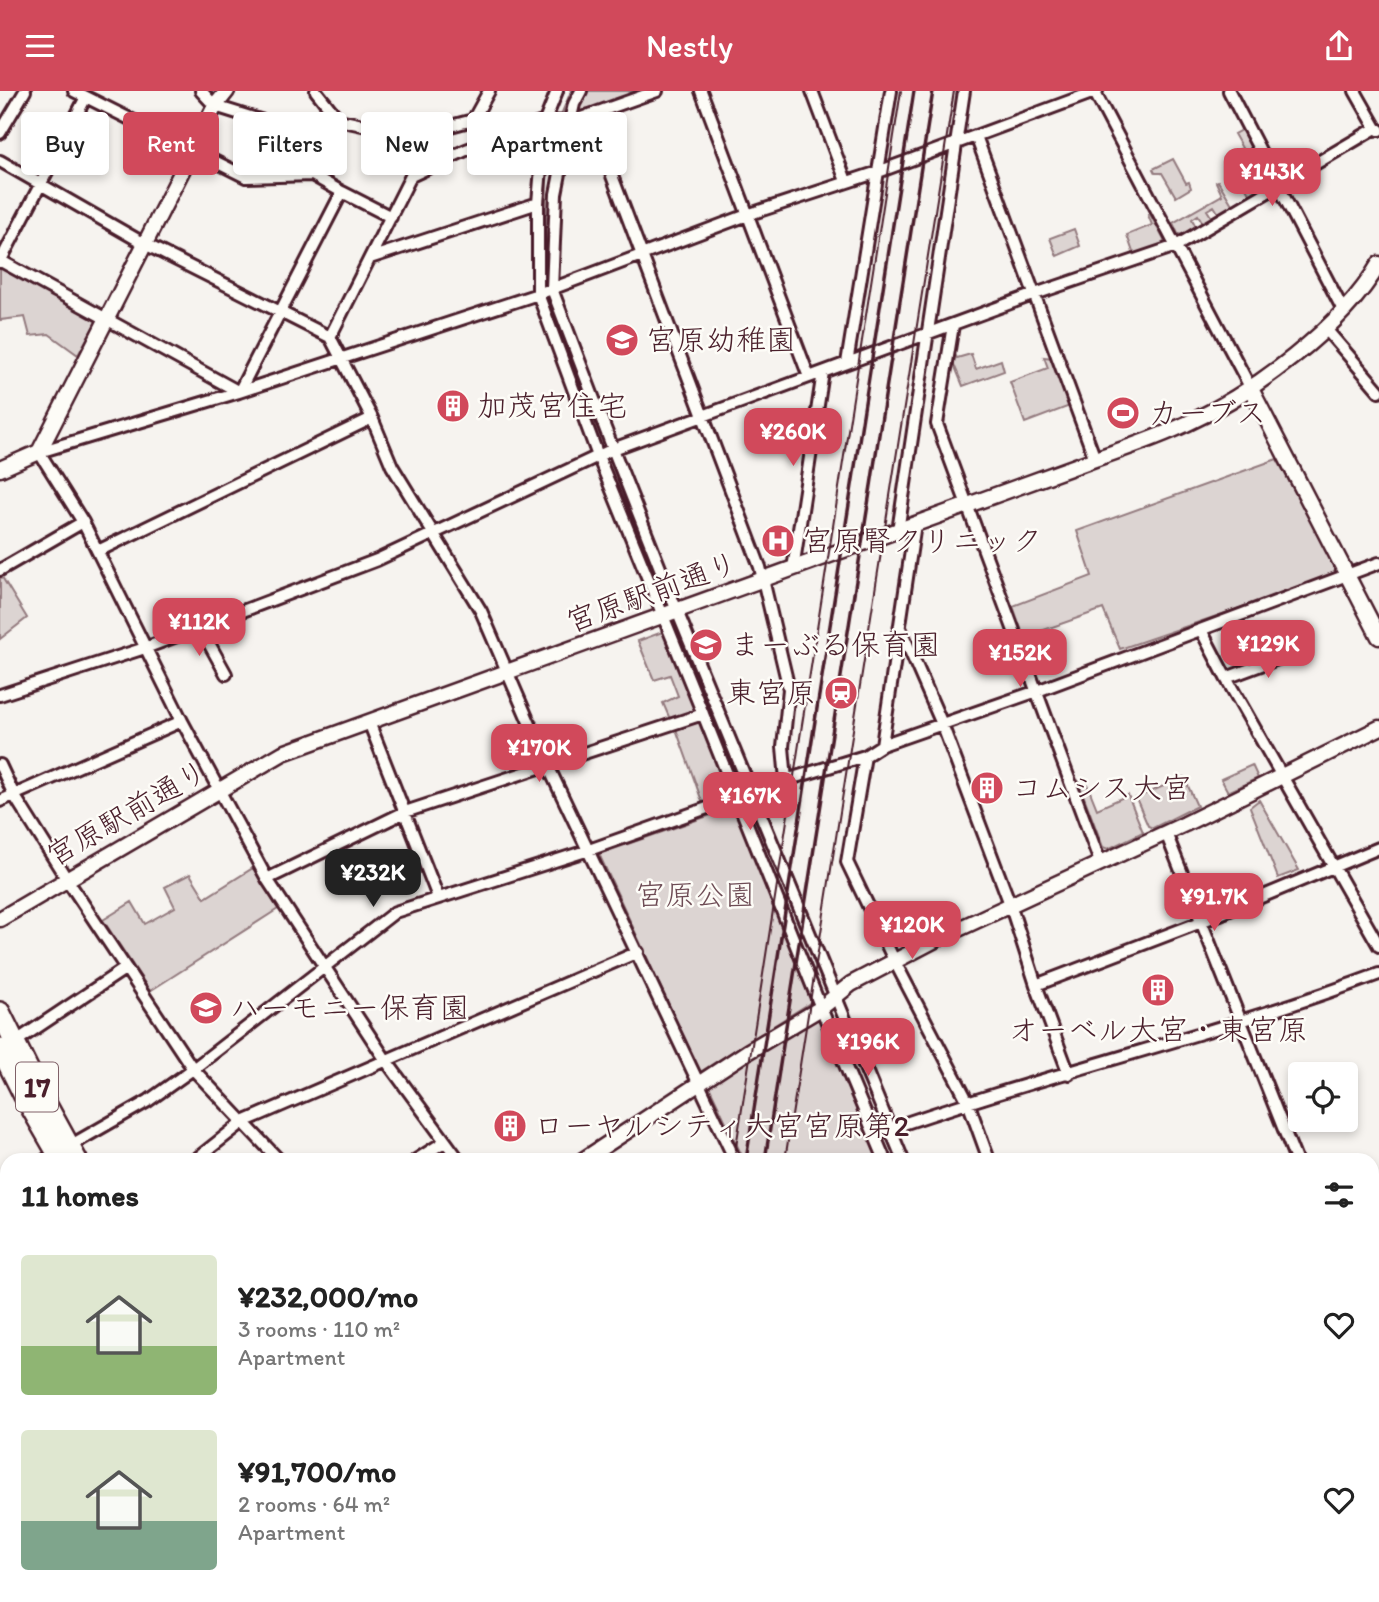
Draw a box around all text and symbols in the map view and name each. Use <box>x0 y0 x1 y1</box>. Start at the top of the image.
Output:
icon: menu <box>21 27 59 65</box>
text: Nestly <box>646 27 733 65</box>
icon: share <box>1320 27 1358 65</box>
chip: Buy <box>21 112 109 175</box>
chip: Rent <box>123 112 219 175</box>
chip: Filters <box>233 112 347 175</box>
chip: New <box>361 112 453 175</box>
chip: Apartment <box>467 112 627 175</box>
pin: ¥143K <box>1223 149 1321 208</box>
text: ¥143K <box>1240 157 1304 185</box>
school or university icon: 宮原幼稚園 <box>603 321 641 359</box>
place label: 宮原幼稚園 <box>646 321 796 358</box>
building icon: 加茂宮住宅 <box>434 387 472 425</box>
place label: 加茂宮住宅 <box>477 387 627 424</box>
sports icon: カーブス <box>1104 394 1142 432</box>
place label: カーブス <box>1148 394 1266 431</box>
pin: ¥260K <box>744 409 842 468</box>
text: ¥260K <box>760 417 826 445</box>
hospital icon: 宮原腎クリニック <box>759 522 797 560</box>
place label: 宮原腎クリニック <box>802 522 1042 559</box>
street label: 宮原駅前通り <box>561 543 743 640</box>
pin: ¥112K <box>150 599 248 658</box>
text: ¥112K <box>168 607 230 635</box>
pin: ¥129K <box>1219 621 1317 680</box>
school or university icon: まーぶる保育園 <box>687 626 725 664</box>
place label: まーぶる保育園 <box>730 626 941 663</box>
pin: ¥152K <box>971 629 1069 689</box>
text: ¥129K <box>1237 629 1299 657</box>
text: ¥152K <box>989 638 1051 666</box>
place label: 東宮原 <box>726 674 816 711</box>
station icon: 東宮原 <box>822 674 860 712</box>
pin: ¥170K <box>490 725 588 784</box>
text: ¥170K <box>507 733 571 761</box>
street label: 宮原駅前通り <box>40 752 214 874</box>
building icon: コムシス大宮 <box>968 769 1006 807</box>
place label: コムシス大宮 <box>1012 769 1191 806</box>
pin: ¥167K <box>701 773 799 832</box>
text: ¥167K <box>719 781 781 809</box>
pin: ¥232K <box>324 849 422 909</box>
text: ¥232K <box>341 858 405 886</box>
pin: ¥91.7K <box>1157 873 1271 933</box>
park label: 宮原公園 <box>635 876 755 913</box>
text: ¥91.7K <box>1180 882 1248 910</box>
pin: ¥120K <box>863 901 961 961</box>
text: ¥120K <box>880 910 944 938</box>
building icon: オーベル大宮・東宮原 <box>1139 971 1177 1009</box>
school or university icon: ハーモニー保育園 <box>187 989 225 1027</box>
place label: ハーモニー保育園 <box>230 989 469 1026</box>
place label: オーベル大宮・東宮原 <box>1008 1011 1308 1048</box>
pin: ¥196K <box>819 1019 917 1078</box>
text: ¥196K <box>837 1027 899 1055</box>
map controls <box>1288 1062 1358 1132</box>
button: locate <box>1288 1062 1358 1132</box>
road number: 17 <box>16 1063 58 1111</box>
building icon: ローヤルシティ大宮宮原第2 <box>491 1107 529 1145</box>
place label: ローヤルシティ大宮宮原第2 <box>534 1107 909 1144</box>
icon: filters <box>1320 1176 1358 1214</box>
text: 11 homes <box>21 1177 139 1214</box>
text: ¥232,000/mo <box>238 1278 418 1315</box>
icon: home <box>77 1283 161 1367</box>
icon: heart <box>1320 1306 1358 1344</box>
text: 3 rooms · 110 m² <box>238 1315 400 1343</box>
text: Apartment <box>238 1343 345 1371</box>
text: ¥91,700/mo <box>238 1453 396 1490</box>
icon: home <box>77 1458 161 1542</box>
icon: heart <box>1320 1481 1358 1519</box>
text: 2 rooms · 64 m² <box>238 1490 390 1518</box>
text: Apartment <box>238 1518 345 1546</box>

